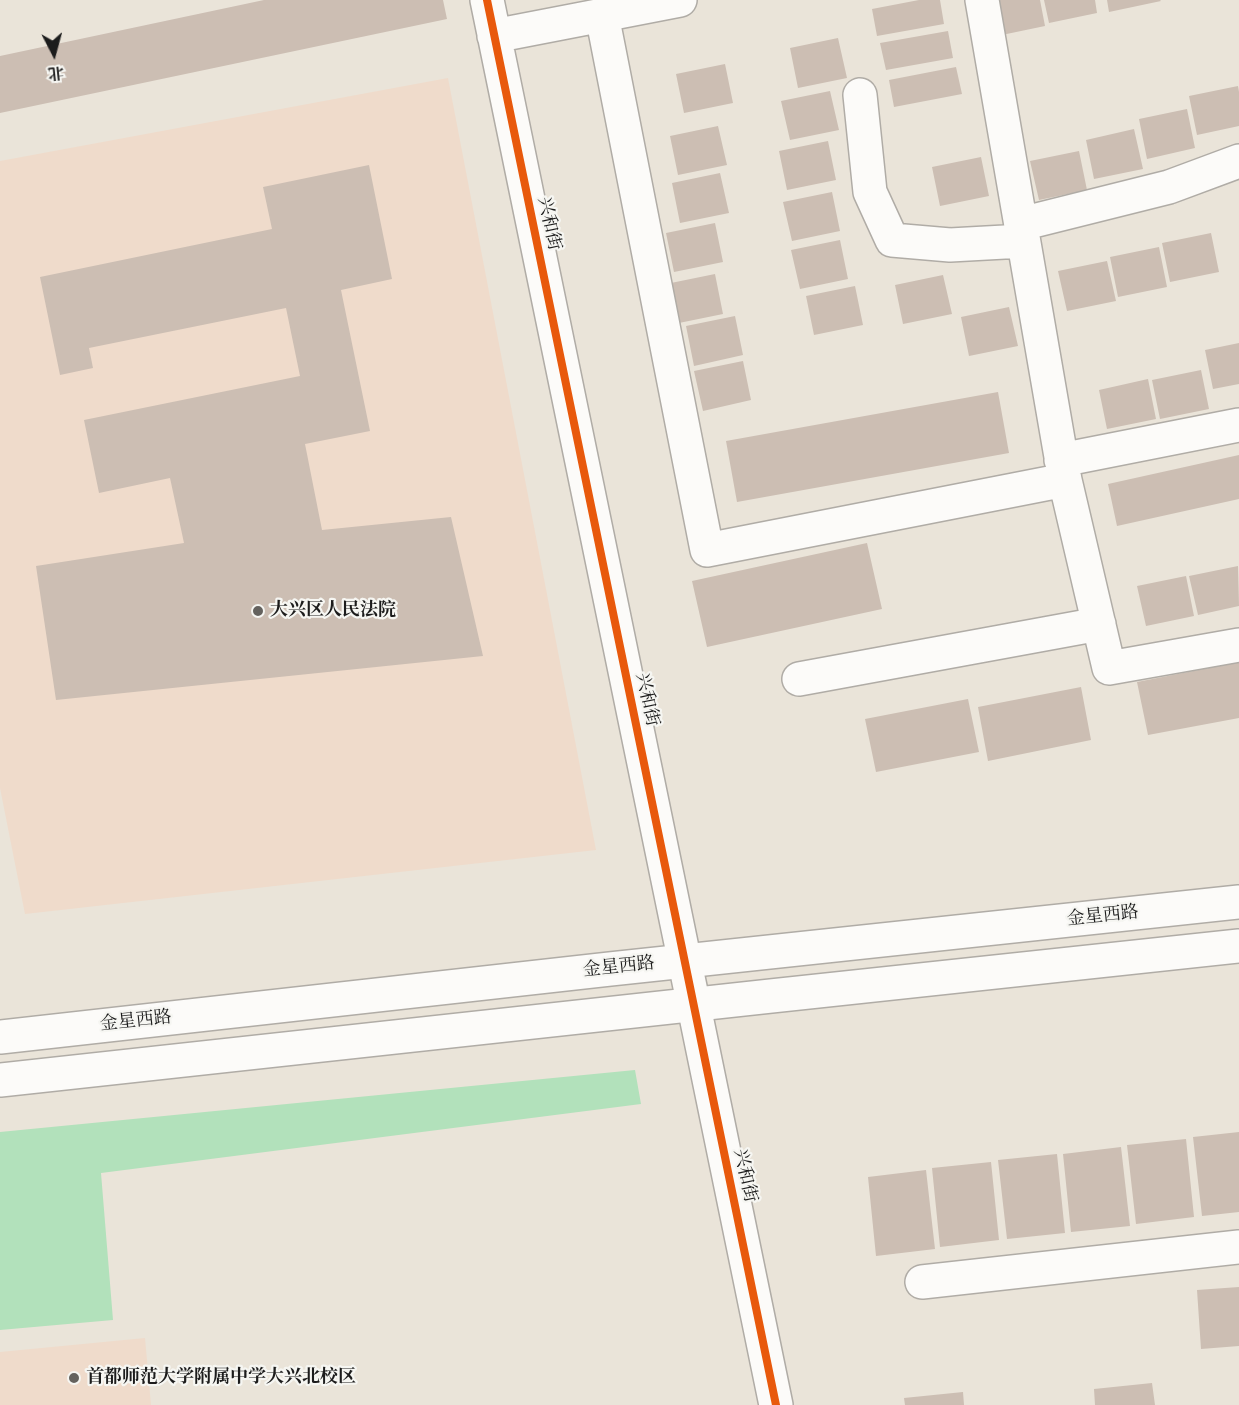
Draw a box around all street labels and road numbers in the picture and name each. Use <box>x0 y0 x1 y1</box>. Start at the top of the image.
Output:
street label: 兴和街 <box>532 195 564 253</box>
street label: 兴和街 <box>630 671 662 729</box>
street label: 金星西路 <box>1066 902 1140 932</box>
street label: 金星西路 <box>582 953 656 983</box>
street label: 金星西路 <box>99 1007 173 1037</box>
street label: 兴和街 <box>728 1147 760 1205</box>

